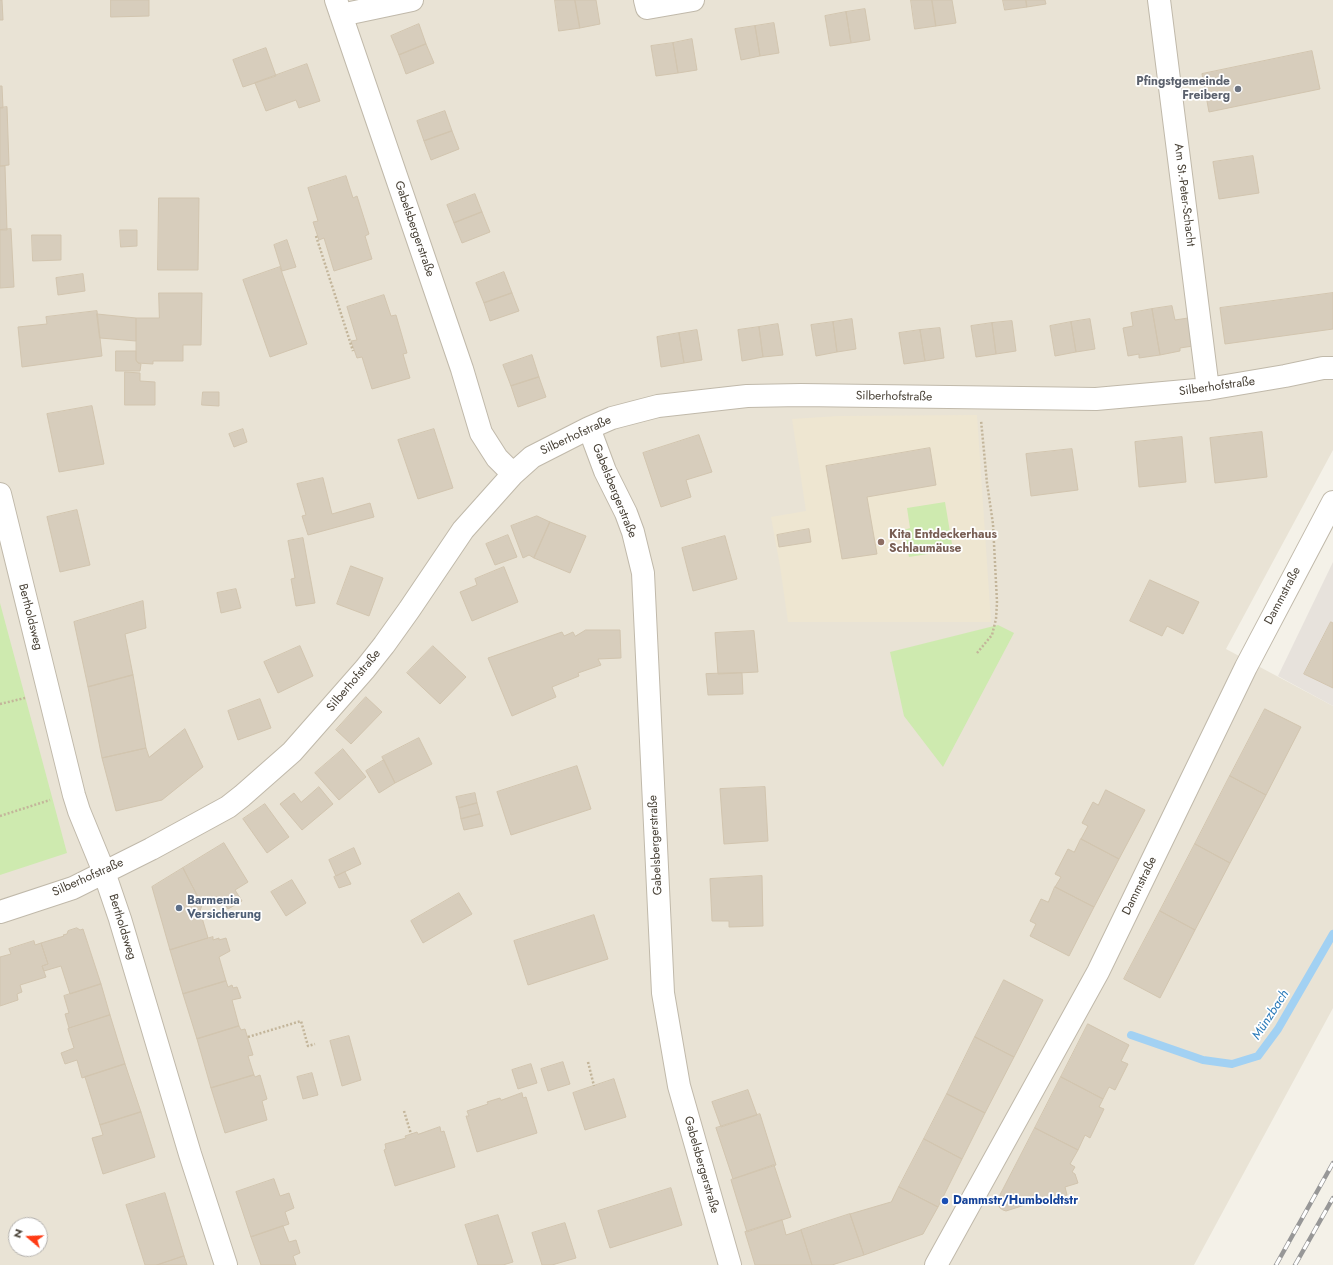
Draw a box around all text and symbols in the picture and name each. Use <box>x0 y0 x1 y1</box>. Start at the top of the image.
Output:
place label: Pfingstgemeinde Freiberg <box>1136 75 1230 103</box>
marker: Pfingstgemeinde Freiberg <box>1233 84 1243 94</box>
street label: Am St.-Peter-Schacht <box>1171 143 1197 247</box>
street label: Gabelsbergerstraße <box>391 179 437 279</box>
street label: Silberhofstraße <box>1178 375 1256 399</box>
street label: Silberhofstraße <box>856 389 932 405</box>
street label: Silberhofstraße <box>538 413 614 459</box>
street label: Gabelsbergerstraße <box>589 442 639 540</box>
place label: Kita Entdeckerhaus Schlaumäuse <box>889 528 997 556</box>
marker: Kita Entdeckerhaus Schlaumäuse <box>876 537 886 547</box>
street label: Dammstraße <box>1262 565 1304 627</box>
street label: Bertholdsweg <box>15 582 45 652</box>
street label: Silberhofstraße <box>324 647 384 715</box>
street label: Gabelsbergerstraße <box>646 795 666 895</box>
street label: Dammstraße <box>1120 854 1160 918</box>
street label: Silberhofstraße <box>50 856 126 900</box>
street label: Bertholdsweg <box>105 892 139 962</box>
place label: Barmenia Versicherung <box>187 894 261 922</box>
marker: Barmenia Versicherung <box>174 903 184 913</box>
water label: Münzbach <box>1249 987 1293 1043</box>
street label: Gabelsbergerstraße <box>680 1115 722 1215</box>
place label: Dammstr/Humboldtstr <box>953 1194 1078 1208</box>
marker: Dammstr/Humboldtstr <box>940 1196 950 1206</box>
north arrow <box>8 1217 48 1257</box>
text: N <box>9 1227 27 1240</box>

